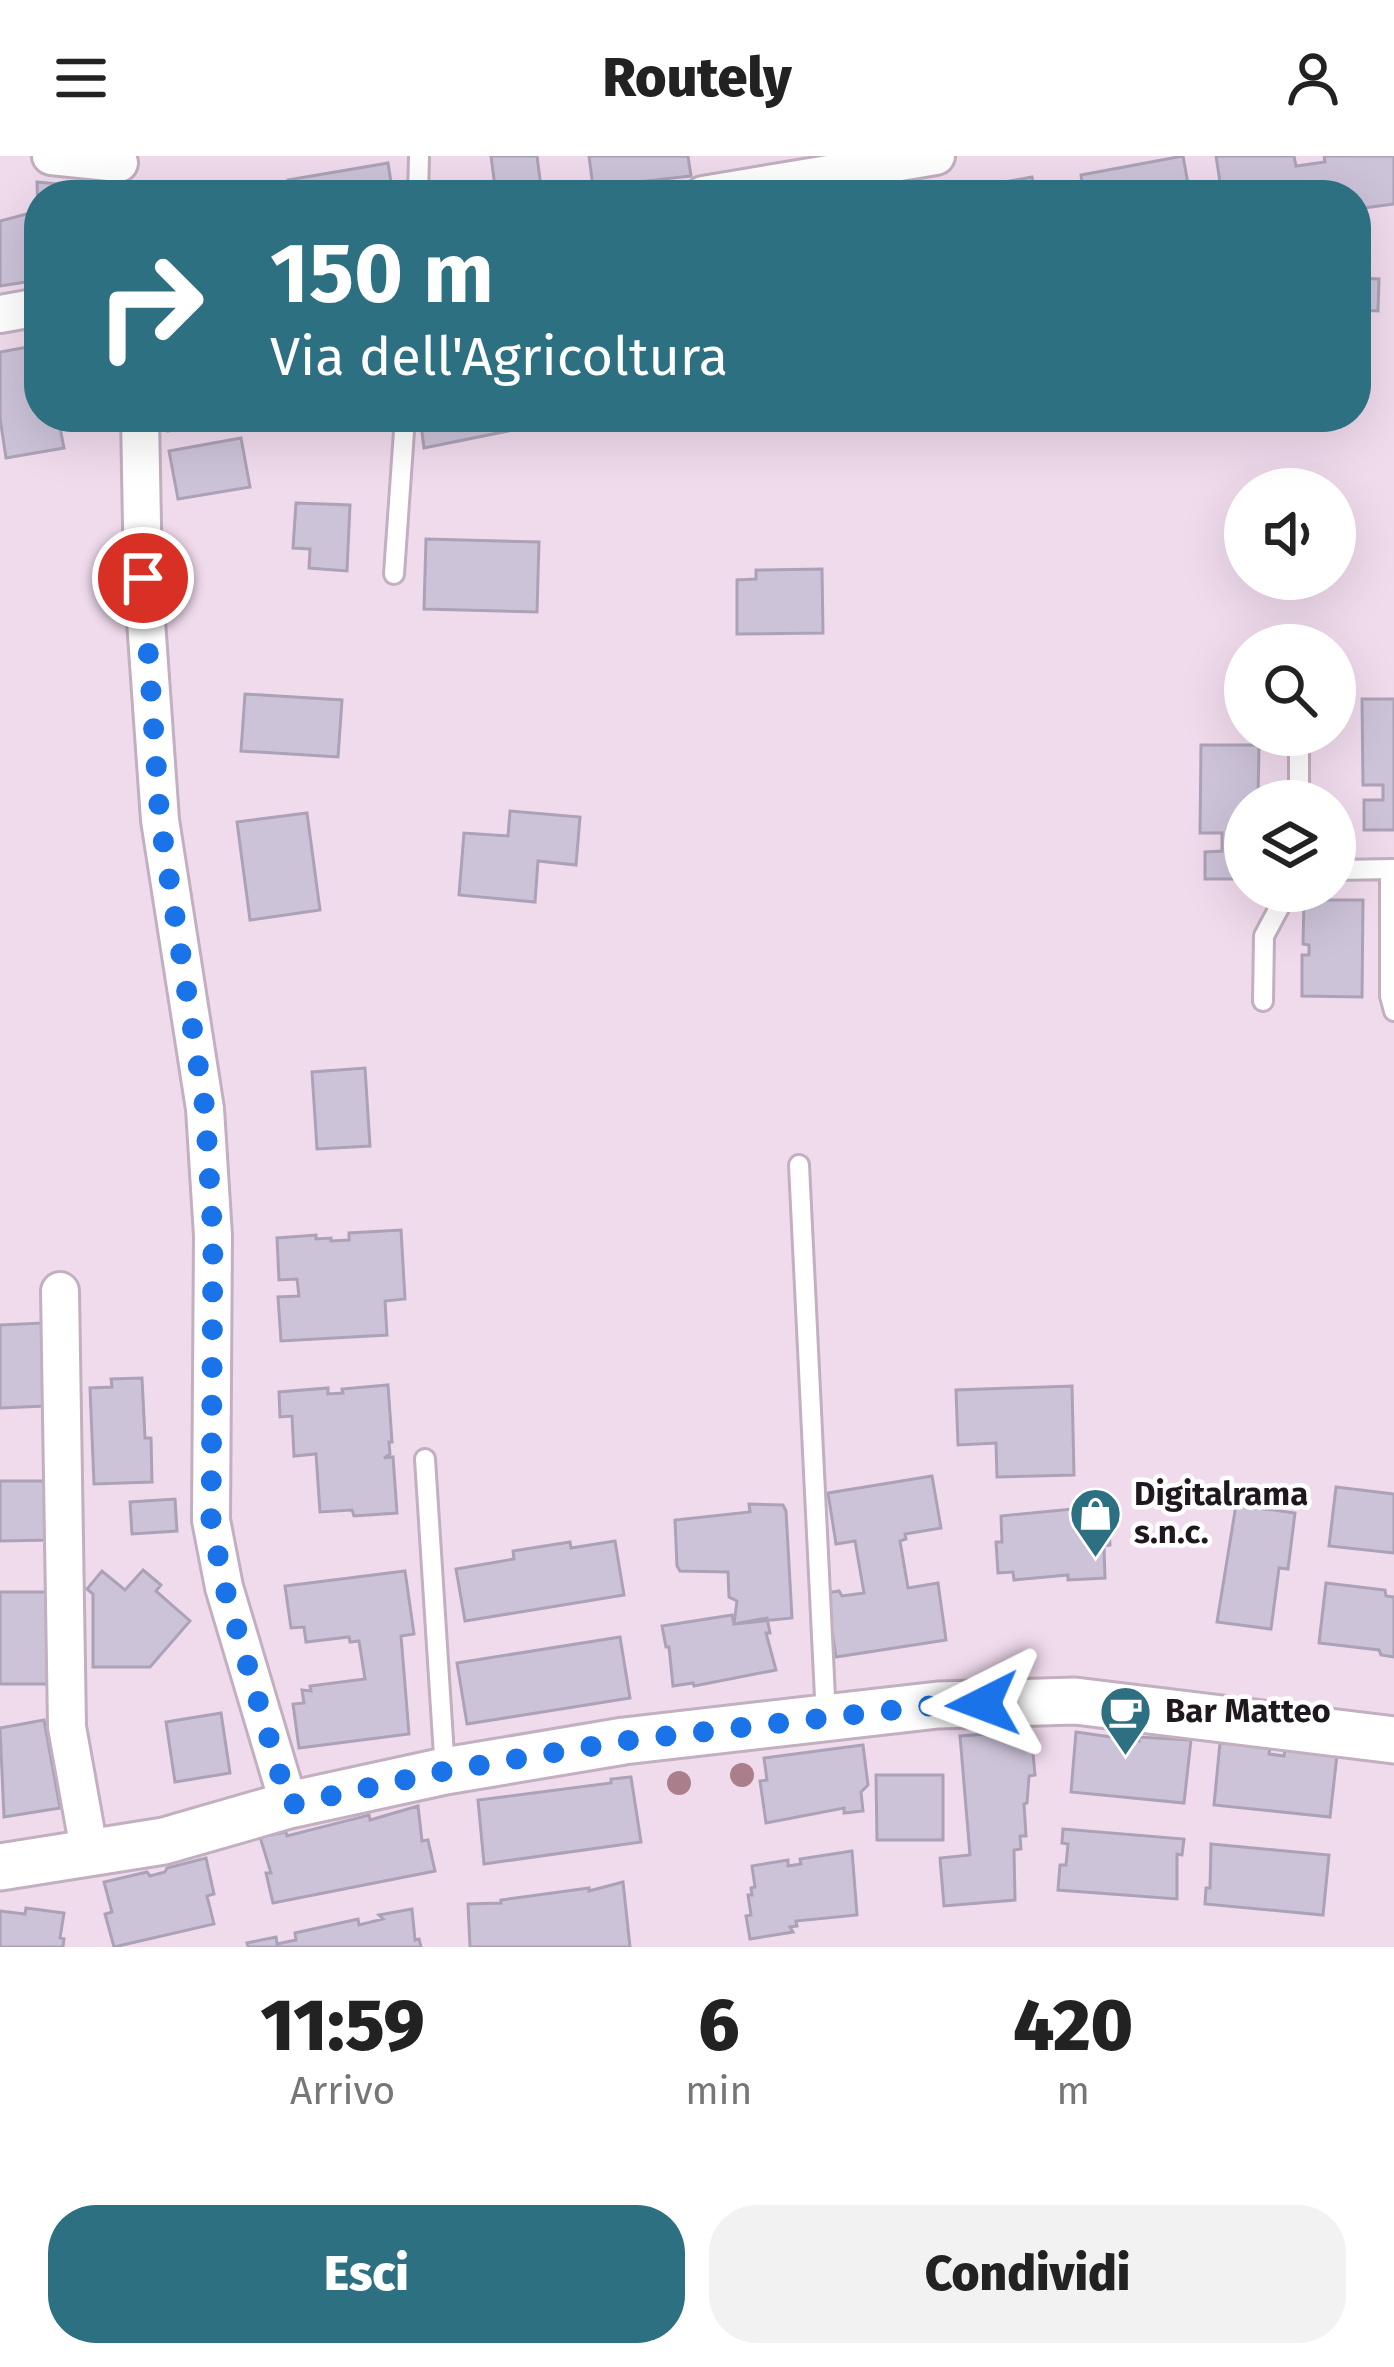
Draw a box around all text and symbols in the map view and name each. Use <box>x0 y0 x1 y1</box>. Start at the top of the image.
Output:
icon: menu <box>48 45 114 111</box>
icon: person <box>1280 45 1346 111</box>
text: Routely <box>602 46 792 110</box>
text: 150 m <box>270 223 494 324</box>
icon: right <box>72 228 228 384</box>
text: Via dell'Agricoltura <box>270 325 728 389</box>
map controls <box>1224 468 1356 912</box>
button: sound <box>1224 468 1356 600</box>
pin <box>92 527 194 629</box>
icon: arrive <box>110 545 176 611</box>
button: search <box>1224 624 1356 756</box>
button: layers <box>1224 780 1356 912</box>
place label: Digitalrama s.n.c. <box>1134 1474 1308 1552</box>
shop icon: Digitalrama s.n.c. <box>1067 1485 1123 1559</box>
position arrow <box>920 1641 1046 1767</box>
cafe icon: Bar Matteo <box>1098 1683 1154 1757</box>
place label: Bar Matteo <box>1165 1691 1331 1731</box>
text: 11:59 <box>261 1983 425 2069</box>
text: 6 <box>698 1983 739 2069</box>
text: 420 <box>1013 1983 1133 2069</box>
text: Arrivo <box>290 2068 395 2114</box>
text: min <box>685 2068 752 2114</box>
text: m <box>1056 2068 1090 2114</box>
button: Esci <box>48 2205 685 2343</box>
button: Condividi <box>709 2205 1346 2343</box>

